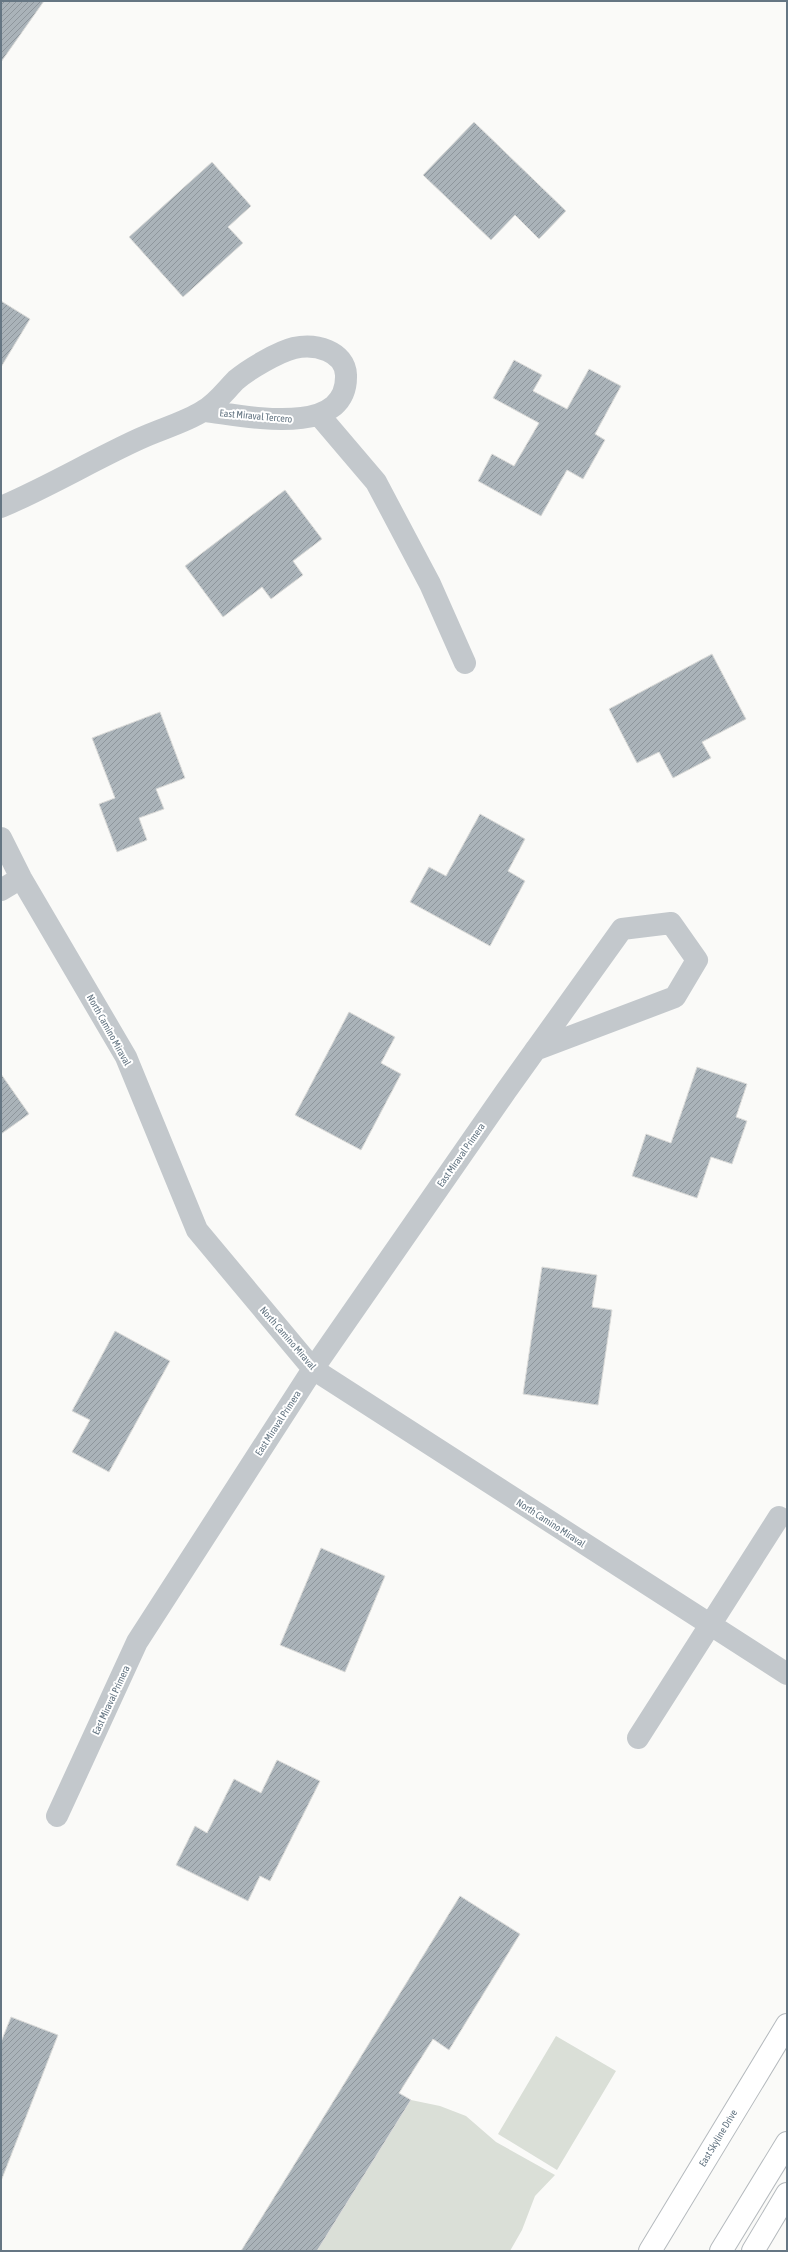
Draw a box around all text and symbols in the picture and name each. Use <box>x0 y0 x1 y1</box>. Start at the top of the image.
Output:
street label: East Miraval Tercero <box>219 407 293 425</box>
street label: North Camino Miraval <box>85 992 133 1068</box>
street label: East Miraval Primera <box>435 1121 487 1189</box>
street label: North Camino Miraval <box>258 1304 319 1372</box>
street label: East Miraval Primera <box>253 1388 303 1457</box>
street label: North Camino Miraval <box>515 1497 588 1550</box>
street label: East Miraval Primera <box>90 1663 132 1736</box>
street label: East Skyline Drive <box>697 2107 740 2168</box>

